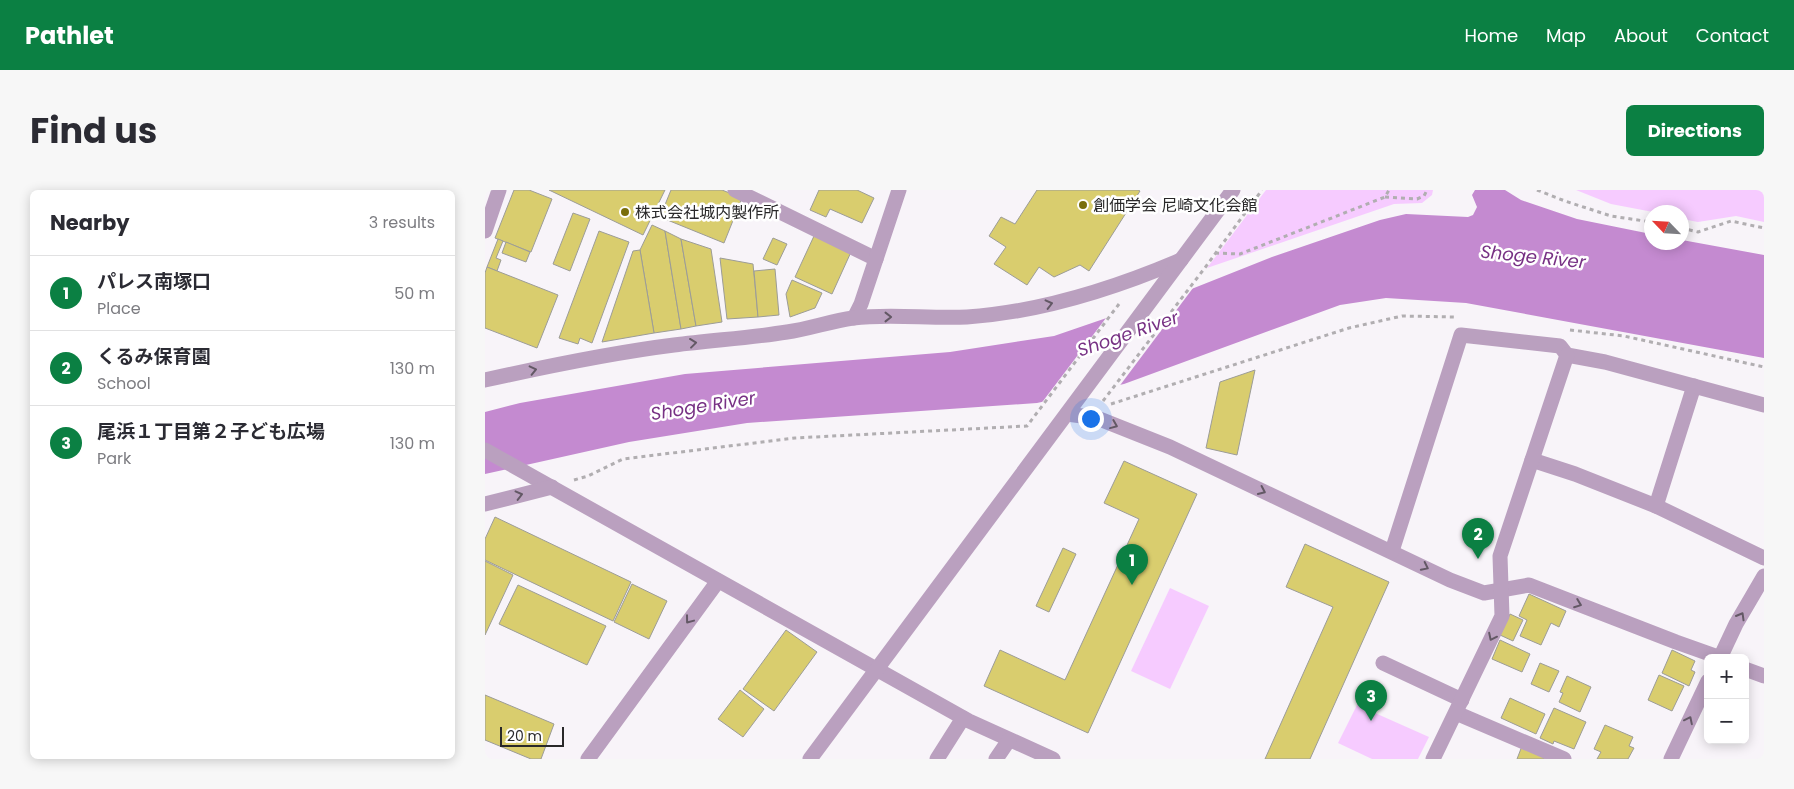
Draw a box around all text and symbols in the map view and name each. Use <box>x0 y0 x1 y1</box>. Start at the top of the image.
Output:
text: Pathlet <box>25 19 114 52</box>
text: Home <box>1464 23 1518 48</box>
text: Map <box>1546 23 1586 48</box>
text: About <box>1614 23 1668 48</box>
text: Contact <box>1696 23 1769 48</box>
button: Directions <box>1626 105 1764 156</box>
text: Find us <box>30 106 157 155</box>
place label: 創価学会 尼崎文化会館 <box>1093 194 1257 217</box>
marker: 創価学会 尼崎文化会館 <box>1077 199 1089 211</box>
place label: 株式会社城内製作所 <box>635 201 779 224</box>
north arrow <box>1644 205 1689 250</box>
marker: 株式会社城内製作所 <box>619 206 631 218</box>
text: Nearby <box>50 208 130 237</box>
text: 3 results <box>369 211 435 234</box>
water label: Shoge River <box>1479 239 1588 275</box>
text: パレス南塚口 <box>97 268 211 295</box>
text: 1 <box>63 282 69 305</box>
text: 50 m <box>394 282 435 305</box>
text: Place <box>97 297 141 320</box>
one-way arrow <box>1045 299 1054 310</box>
water label: Shoge River <box>1074 304 1183 363</box>
one-way arrow <box>884 312 892 322</box>
one-way arrow <box>689 338 697 349</box>
text: くるみ保育園 <box>97 343 211 370</box>
text: 2 <box>61 357 71 380</box>
text: 130 m <box>390 357 435 380</box>
one-way arrow <box>528 365 537 376</box>
text: School <box>97 372 151 395</box>
water label: Shoge River <box>649 385 758 426</box>
your location <box>1078 406 1104 432</box>
text: 尾浜１丁目第２子ども広場 <box>97 418 325 445</box>
one-way arrow <box>1109 419 1118 429</box>
text: 3 <box>61 432 71 455</box>
text: 130 m <box>390 432 435 455</box>
text: Park <box>97 447 131 470</box>
one-way arrow <box>1257 485 1266 496</box>
one-way arrow <box>514 490 523 501</box>
pin: 2 <box>1462 518 1494 559</box>
pin: 1 <box>1116 544 1148 585</box>
one-way arrow <box>1420 561 1429 572</box>
one-way arrow <box>1573 598 1582 608</box>
one-way arrow <box>1734 613 1744 622</box>
one-way arrow <box>686 614 694 623</box>
one-way arrow <box>1489 631 1499 640</box>
map controls <box>1704 654 1749 744</box>
button: + <box>1704 654 1749 699</box>
pin: 3 <box>1355 680 1387 721</box>
button: − <box>1704 699 1749 744</box>
one-way arrow <box>1683 716 1693 725</box>
scale bar <box>500 724 564 747</box>
text: 20 m <box>507 726 542 746</box>

